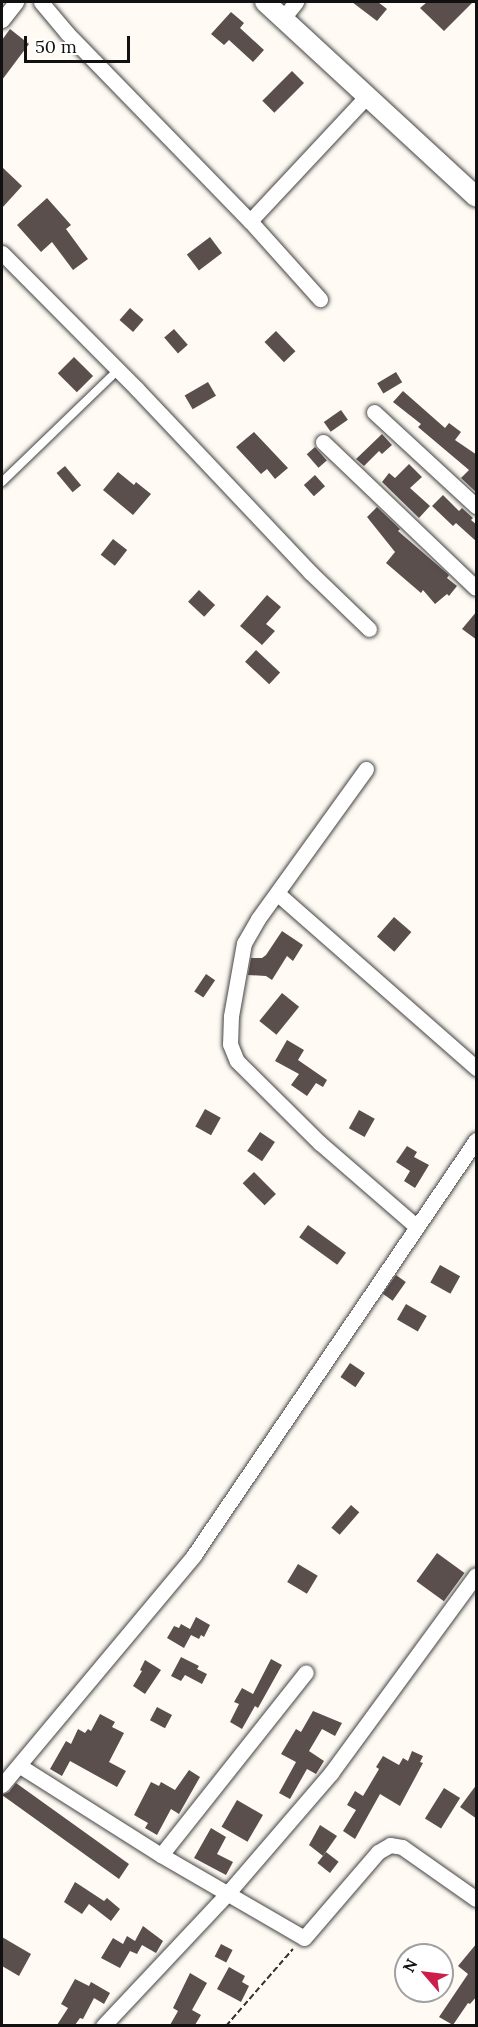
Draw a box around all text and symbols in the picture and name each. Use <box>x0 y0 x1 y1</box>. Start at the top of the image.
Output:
scale bar <box>27 24 134 62</box>
text: 50 m <box>35 35 77 58</box>
north arrow <box>394 1943 454 2003</box>
text: N <box>398 1955 422 1976</box>

